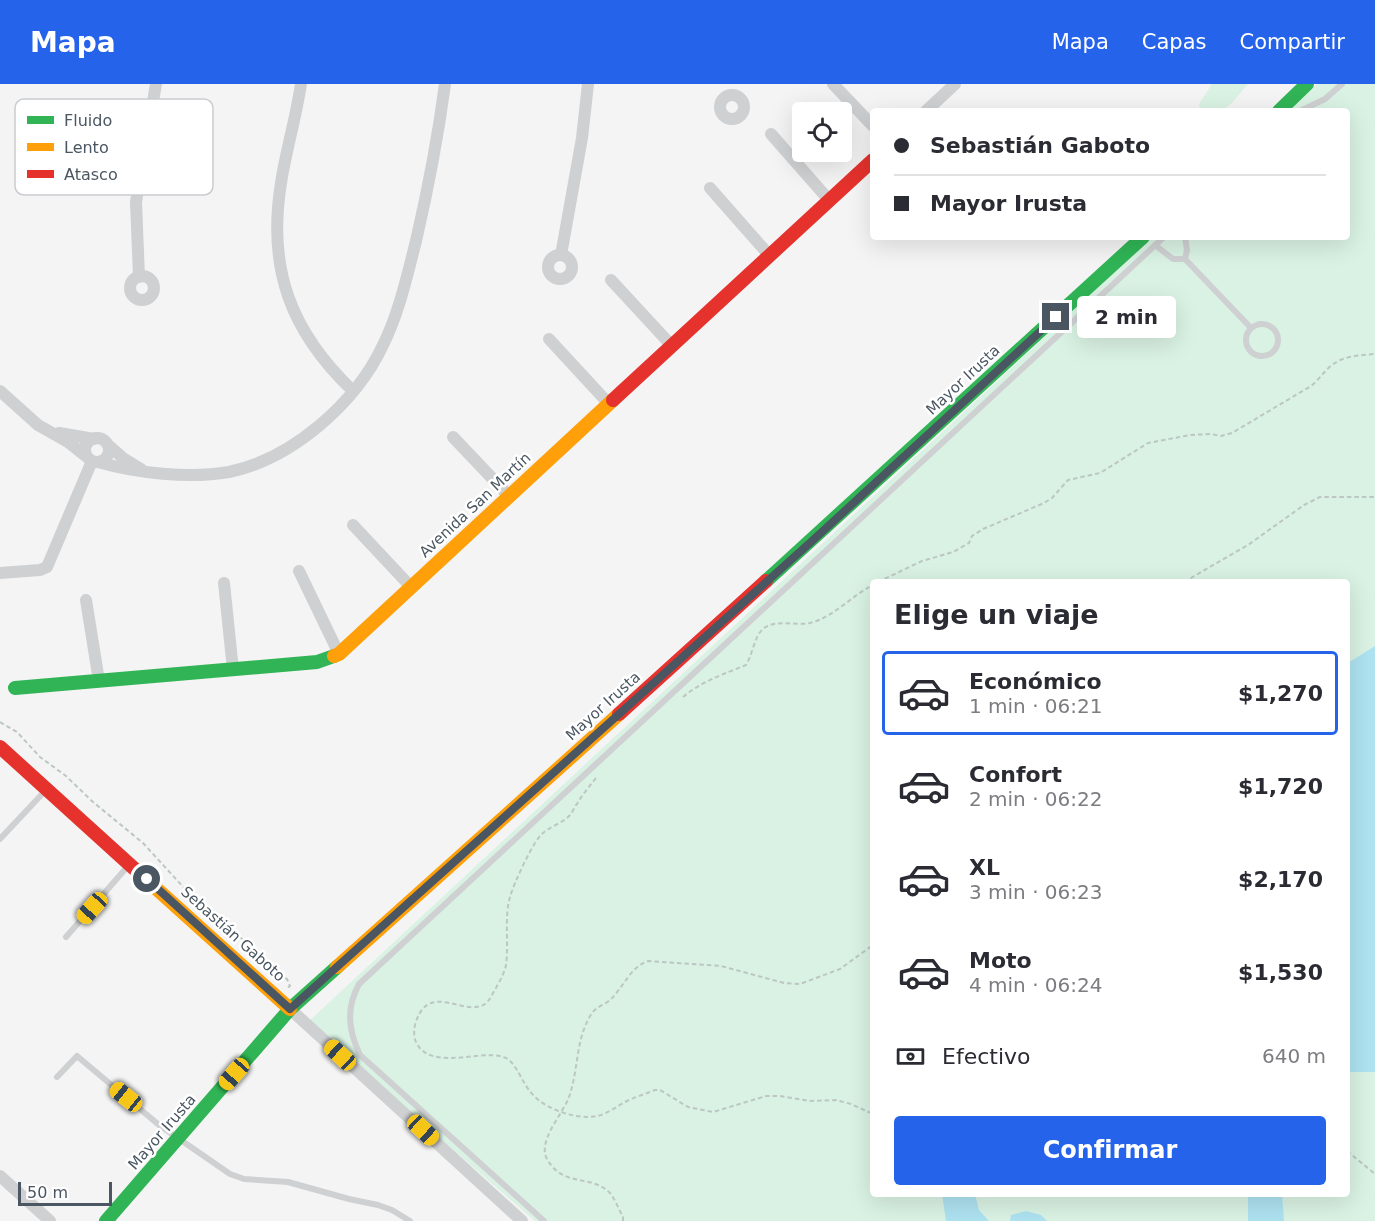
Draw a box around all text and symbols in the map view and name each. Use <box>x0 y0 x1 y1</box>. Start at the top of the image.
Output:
text: Mapa <box>30 26 116 59</box>
text: Mapa <box>1052 30 1109 54</box>
text: Capas <box>1142 30 1206 54</box>
text: Compartir <box>1239 30 1345 54</box>
legend <box>15 99 213 195</box>
map controls <box>792 102 852 162</box>
button: locate <box>792 102 852 162</box>
text: Fluido <box>64 111 112 130</box>
text: Sebastián Gaboto <box>930 133 1150 158</box>
text: Lento <box>64 138 109 157</box>
text: Atasco <box>64 165 118 184</box>
text: Mayor Irusta <box>930 191 1087 216</box>
callout: 2 min <box>1077 296 1176 338</box>
route end <box>1042 303 1069 330</box>
text: 2 min <box>1095 305 1158 329</box>
street label: Mayor Irusta <box>922 341 1004 419</box>
street label: Avenida San Martín <box>416 449 534 561</box>
text: Elige un viaje <box>894 599 1098 630</box>
icon: car <box>897 666 951 720</box>
street label: Mayor Irusta <box>562 668 644 744</box>
text: Económico <box>969 669 1102 694</box>
text: $1,270 <box>1238 681 1323 706</box>
text: 1 min · 06:21 <box>969 694 1103 718</box>
icon: car <box>897 759 951 813</box>
text: Confort <box>969 762 1062 787</box>
text: $1,720 <box>1238 774 1323 799</box>
text: 2 min · 06:22 <box>969 787 1103 811</box>
icon: car <box>897 852 951 906</box>
text: XL <box>969 855 1000 880</box>
route start <box>133 865 160 892</box>
text: $2,170 <box>1238 867 1323 892</box>
text: 3 min · 06:23 <box>969 880 1103 904</box>
street label: Sebastián Gaboto <box>177 883 289 985</box>
car <box>73 889 111 927</box>
icon: car <box>897 945 951 999</box>
text: Moto <box>969 948 1032 973</box>
text: $1,530 <box>1238 960 1323 985</box>
text: 4 min · 06:24 <box>969 973 1103 997</box>
car <box>321 1036 359 1074</box>
icon: cash <box>894 1040 927 1073</box>
text: Efectivo <box>942 1044 1031 1069</box>
text: 640 m <box>1262 1044 1326 1068</box>
car <box>215 1055 253 1093</box>
car <box>106 1079 146 1115</box>
street label: Mayor Irusta <box>124 1091 200 1173</box>
car <box>404 1111 442 1149</box>
button: Confirmar <box>894 1116 1326 1185</box>
scale bar <box>18 1179 112 1206</box>
text: 50 m <box>27 1183 68 1202</box>

